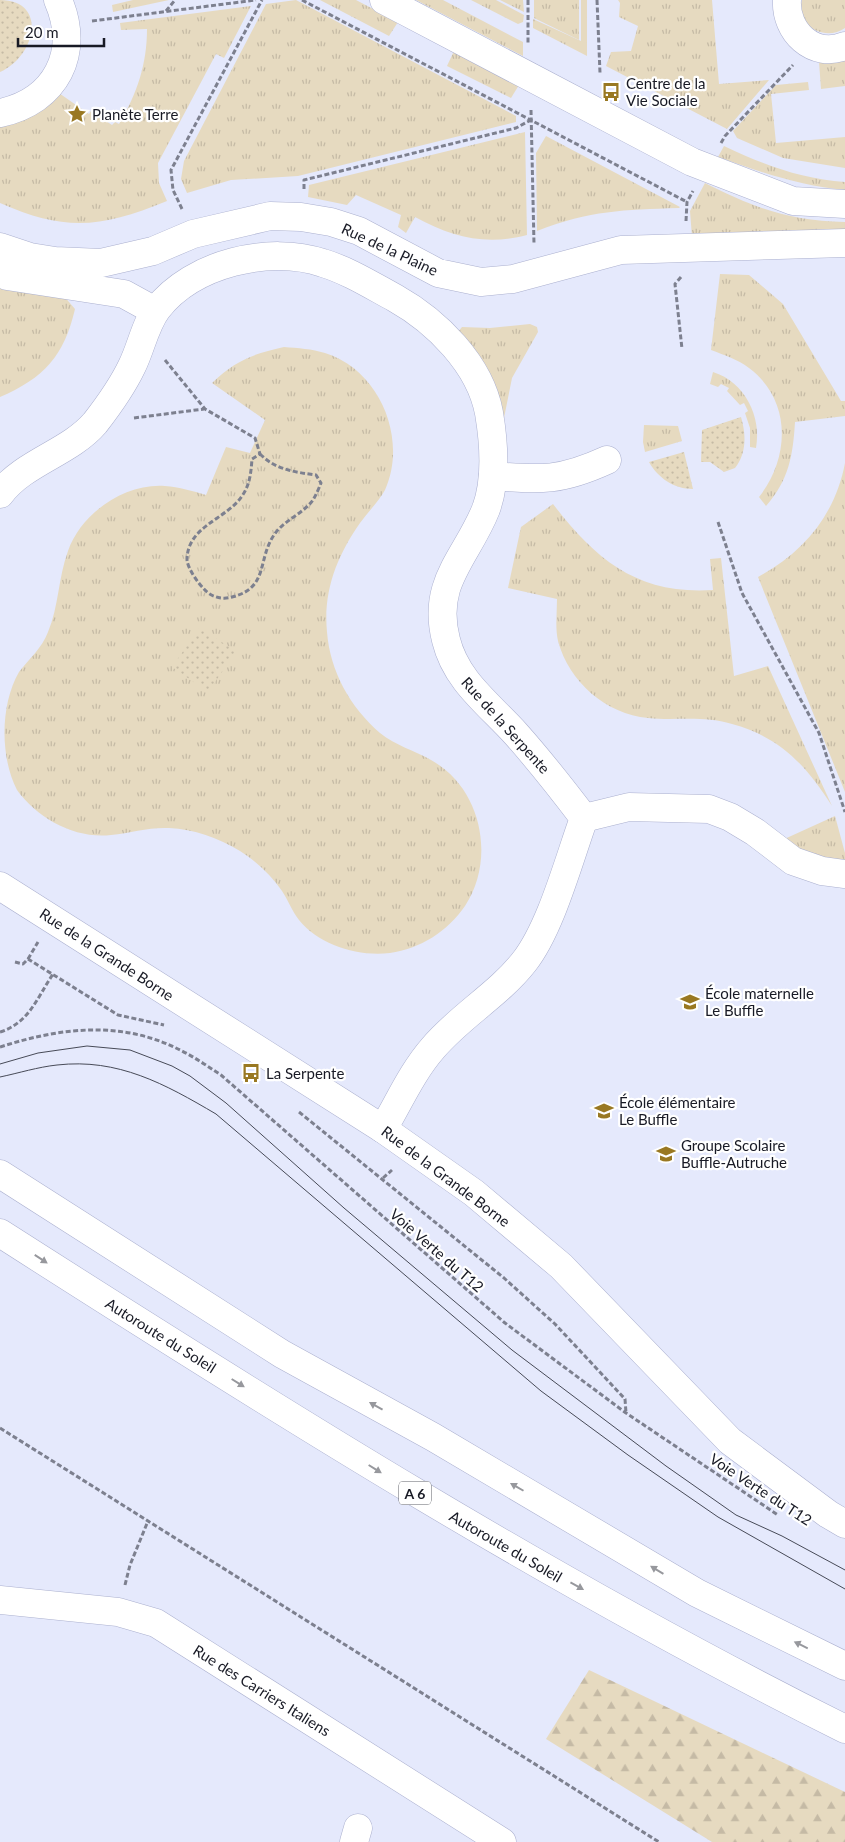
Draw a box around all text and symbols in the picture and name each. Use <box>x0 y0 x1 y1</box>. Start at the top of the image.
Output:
scale bar <box>18 15 104 47</box>
text: 20 m <box>25 23 59 41</box>
place label: Centre de la Vie Sociale <box>626 74 706 109</box>
bus stop icon: Centre de la Vie Sociale <box>600 81 622 103</box>
place icon: Planète Terre <box>66 103 88 125</box>
place label: Planète Terre <box>92 105 178 123</box>
street label: Rue de la Plaine <box>339 219 441 279</box>
street label: Rue de la Serpente <box>458 673 554 777</box>
street label: Rue de la Grande Borne <box>37 904 177 1004</box>
place label: École maternelle Le Buffle <box>705 984 814 1019</box>
school or university icon: École maternelle Le Buffle <box>679 991 701 1013</box>
bus stop icon: La Serpente <box>240 1062 262 1084</box>
place label: La Serpente <box>266 1064 344 1082</box>
place label: École élémentaire Le Buffle <box>619 1093 736 1128</box>
school or university icon: École élémentaire Le Buffle <box>593 1100 615 1122</box>
street label: Rue de la Grande Borne <box>378 1122 514 1230</box>
place label: Groupe Scolaire Buffle-Autruche <box>681 1136 787 1171</box>
school or university icon: Groupe Scolaire Buffle-Autruche <box>655 1143 677 1165</box>
street label: Voie Verte du T12 <box>386 1204 488 1296</box>
one-way arrow <box>34 1254 48 1264</box>
street label: Autoroute du Soleil <box>102 1294 220 1376</box>
one-way arrow <box>231 1378 244 1388</box>
one-way arrow <box>369 1402 384 1410</box>
street label: Voie Verte du T12 <box>706 1449 816 1529</box>
one-way arrow <box>369 1464 382 1474</box>
road number: A 6 <box>399 1482 431 1505</box>
one-way arrow <box>510 1483 525 1491</box>
street label: Autoroute du Soleil <box>446 1506 566 1586</box>
one-way arrow <box>651 1565 664 1574</box>
one-way arrow <box>569 1582 584 1590</box>
street label: Rue des Carriers Italiens <box>190 1640 334 1740</box>
one-way arrow <box>794 1641 808 1649</box>

